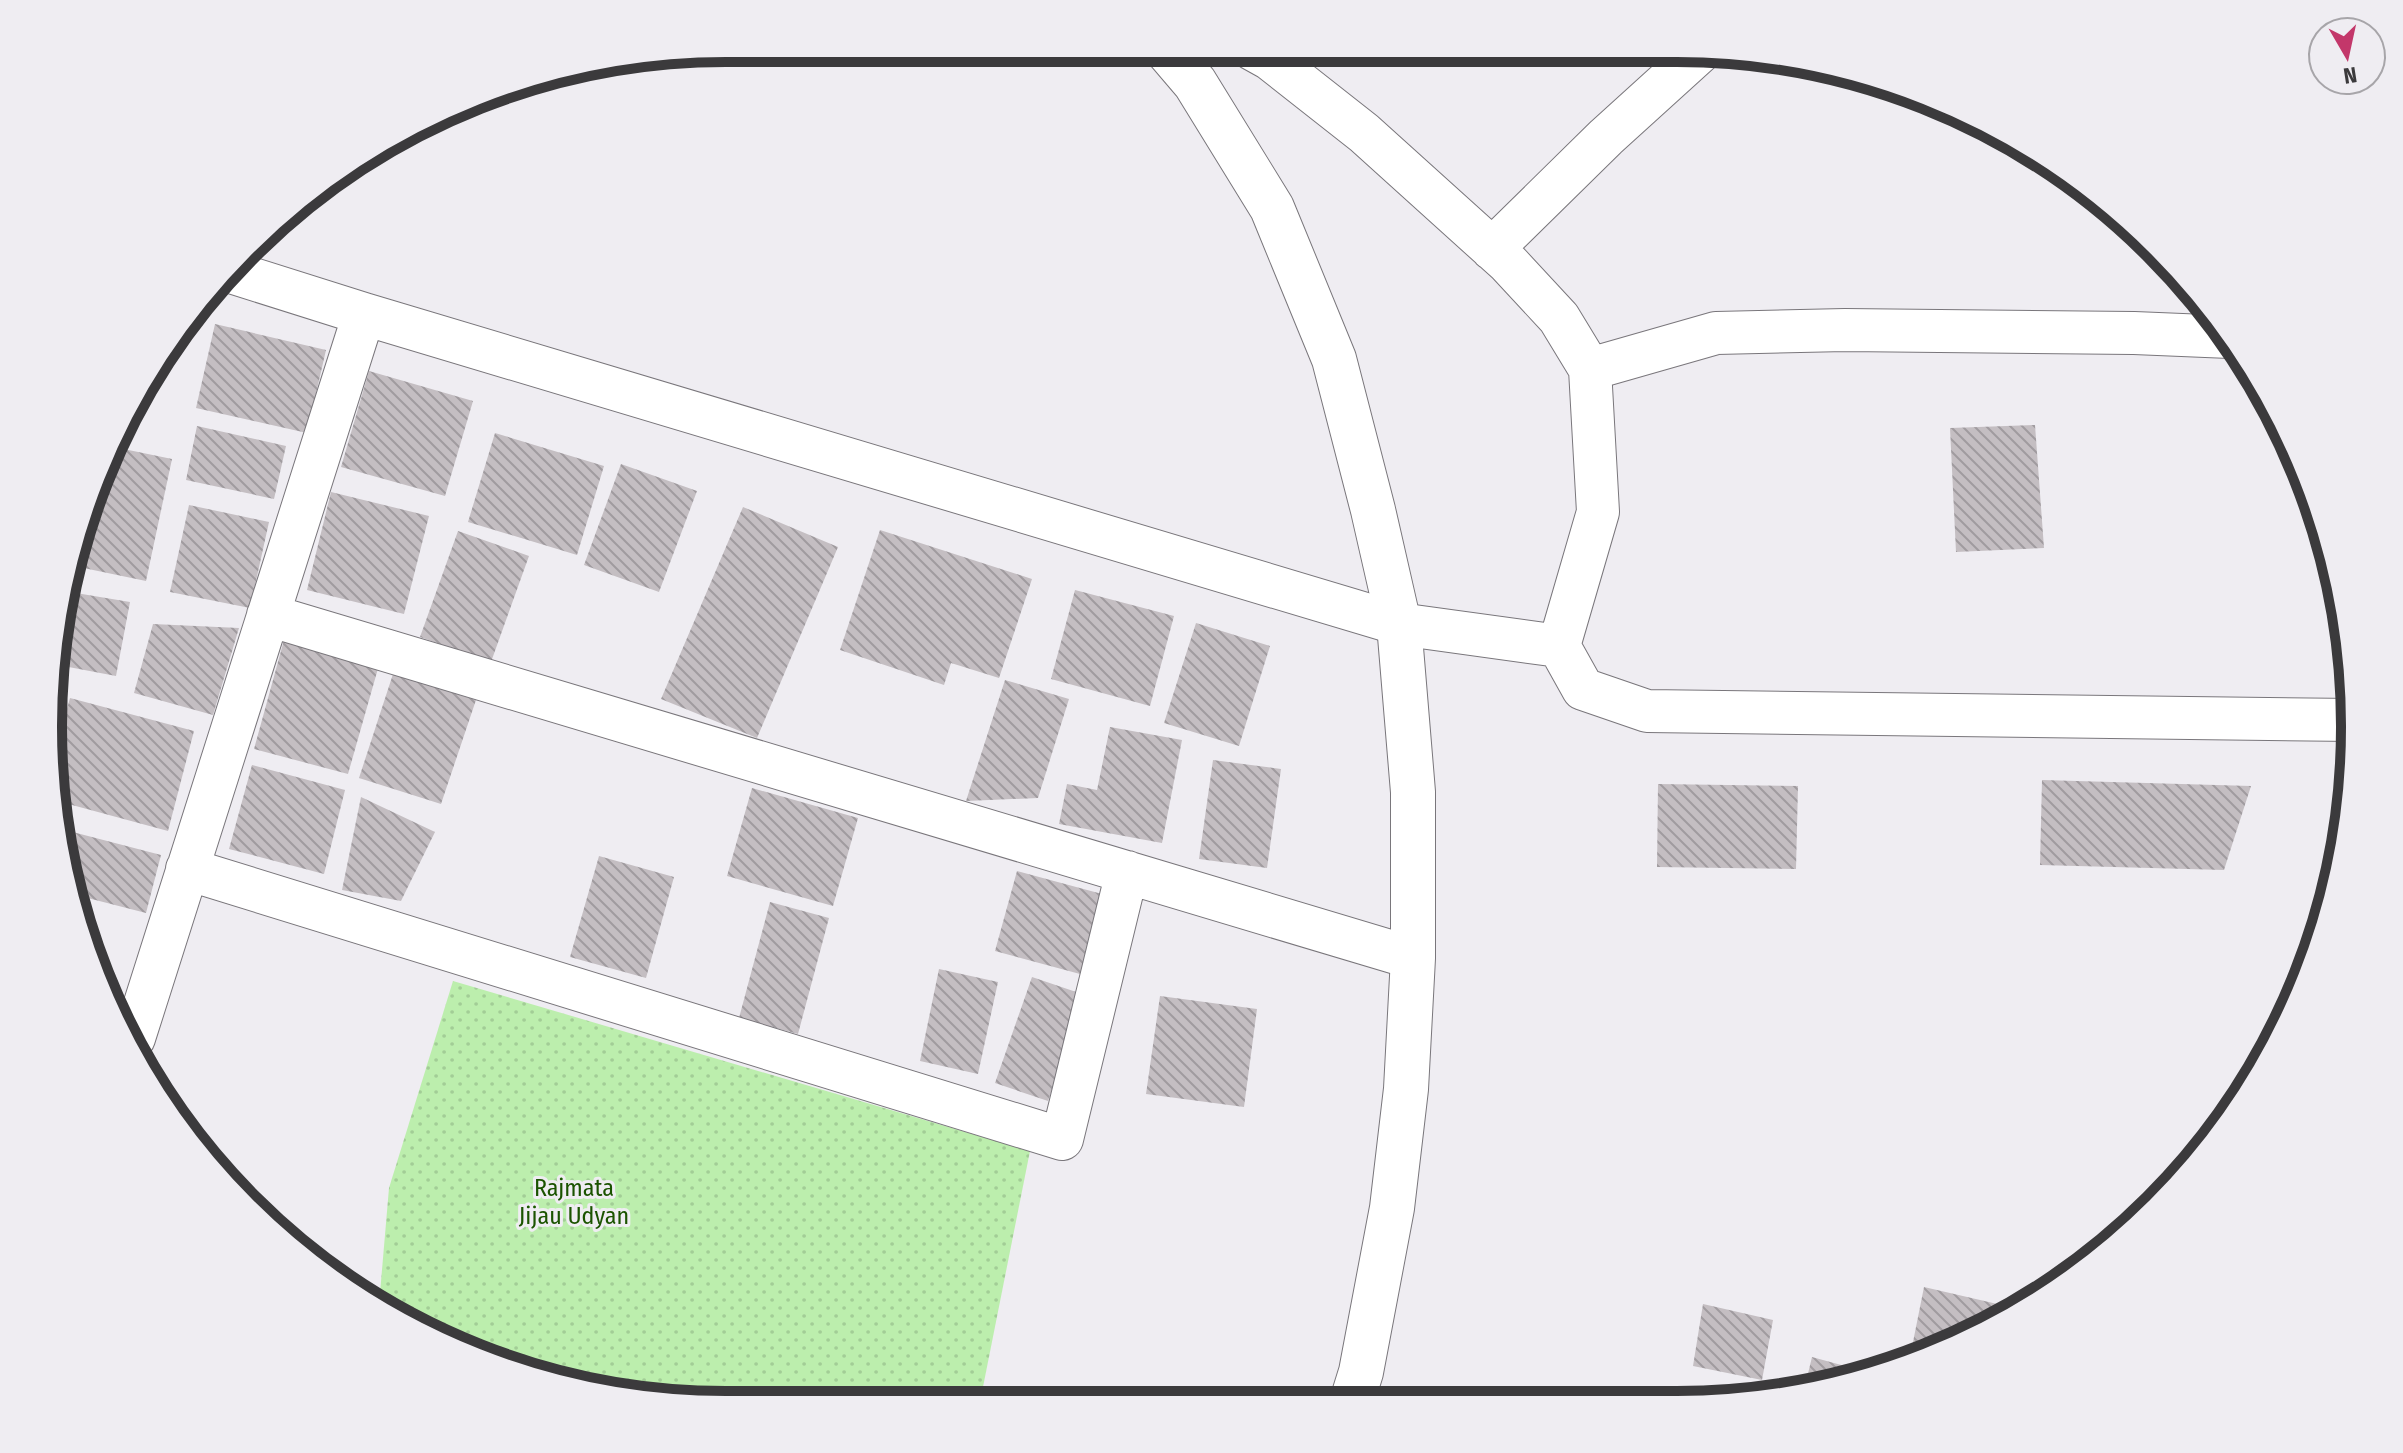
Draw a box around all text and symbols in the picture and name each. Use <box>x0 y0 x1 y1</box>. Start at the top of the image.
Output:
north arrow <box>2307 16 2387 96</box>
text: N <box>2341 61 2359 90</box>
park label: Rajmata Jijau Udyan <box>519 1174 629 1230</box>

